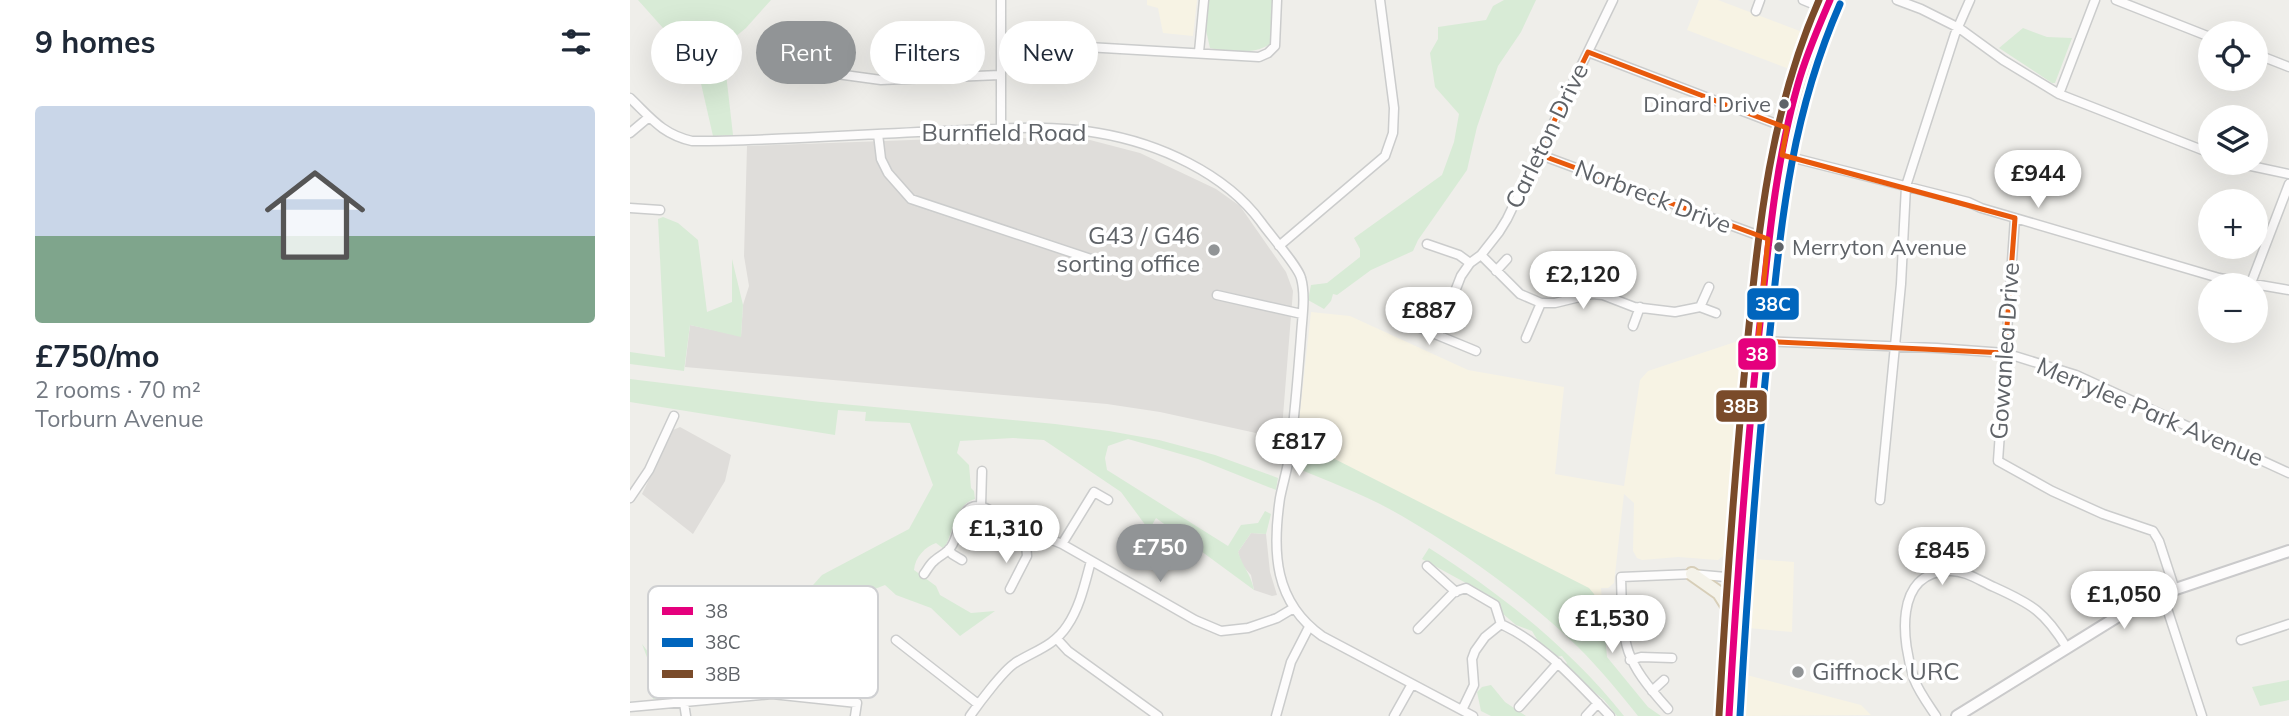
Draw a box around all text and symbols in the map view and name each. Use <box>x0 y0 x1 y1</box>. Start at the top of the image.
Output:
chip: Buy <box>651 21 742 84</box>
chip: Rent <box>756 21 856 84</box>
chip: Filters <box>870 21 985 84</box>
chip: New <box>999 21 1098 84</box>
map controls <box>2198 21 2268 343</box>
button: locate <box>2198 21 2268 91</box>
text: 9 homes <box>35 23 156 61</box>
icon: filters <box>557 23 595 61</box>
street label: Carleton Drive <box>1498 58 1594 213</box>
place label: Dinard Drive <box>1643 90 1771 118</box>
marker: Dinard Drive <box>1777 97 1791 111</box>
button: layers <box>2198 105 2268 175</box>
street label: Burnfield Road <box>922 117 1087 147</box>
pin: £944 <box>1997 150 2079 210</box>
icon: home <box>252 152 378 278</box>
street label: Norbreck Drive <box>1571 153 1736 240</box>
text: £944 <box>2010 158 2066 187</box>
button: + <box>2198 189 2268 259</box>
place label: G43 / G46 sorting office <box>1056 220 1200 278</box>
place label: Merryton Avenue <box>1792 233 1967 261</box>
marker: Merryton Avenue <box>1772 240 1786 254</box>
marker: G43 / G46 sorting office <box>1206 242 1222 258</box>
pin: £2,120 <box>1526 252 1640 311</box>
text: £2,120 <box>1546 259 1620 288</box>
street label: Gowanlea Drive <box>1983 261 2025 441</box>
button: − <box>2198 273 2268 343</box>
line badge: 38C <box>1746 287 1800 321</box>
pin: £887 <box>1388 288 1470 347</box>
text: 38C <box>1755 292 1791 316</box>
text: £887 <box>1401 295 1457 324</box>
text: £750/mo <box>35 337 159 375</box>
line badge: 38 <box>1737 337 1777 371</box>
text: 38 <box>1746 342 1768 366</box>
street label: Merrylee Park Avenue <box>2033 350 2268 472</box>
text: 2 rooms · 70 m² <box>35 375 201 404</box>
line badge: 38B <box>1715 389 1768 423</box>
text: 38B <box>1723 394 1759 418</box>
text: Torburn Avenue <box>35 404 204 433</box>
pin: £817 <box>1258 419 1340 478</box>
text: £817 <box>1271 426 1327 455</box>
pin: £1,310 <box>949 505 1063 565</box>
text: £1,310 <box>969 513 1043 542</box>
pin: £750 <box>1119 524 1201 584</box>
pin: £845 <box>1901 528 1983 587</box>
text: £750 <box>1132 532 1188 561</box>
text: £845 <box>1914 535 1970 564</box>
pin: £1,050 <box>2067 572 2181 631</box>
text: £1,050 <box>2087 579 2161 608</box>
legend <box>648 586 878 698</box>
pin: £1,530 <box>1555 596 1669 655</box>
text: 38 <box>705 599 728 623</box>
text: £1,530 <box>1575 603 1649 632</box>
text: 38C <box>705 630 741 654</box>
place label: Giffnock URC <box>1812 656 1960 686</box>
text: 38B <box>705 662 741 686</box>
marker: Giffnock URC <box>1790 664 1806 680</box>

